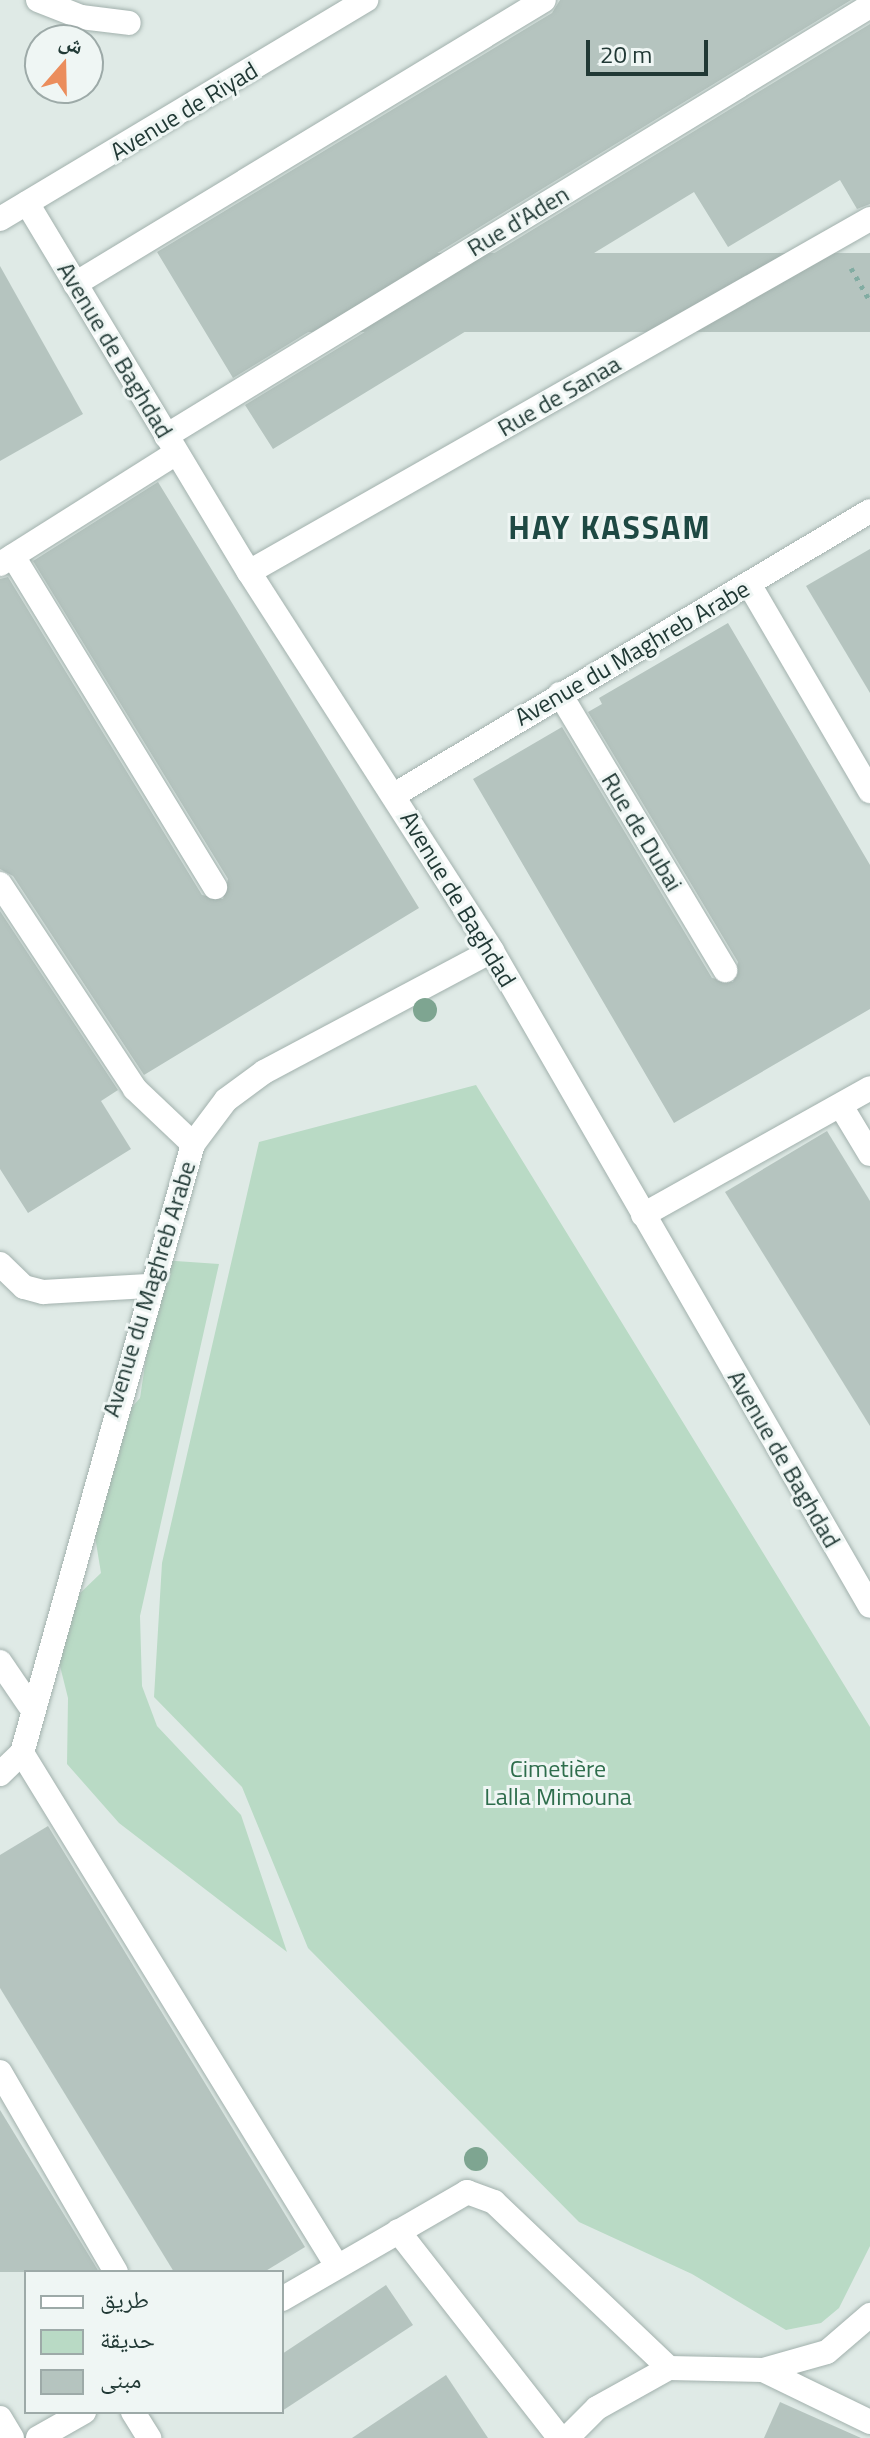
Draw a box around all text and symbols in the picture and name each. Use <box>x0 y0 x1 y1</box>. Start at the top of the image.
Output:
text: ش <box>55 23 88 63</box>
north arrow <box>24 24 104 104</box>
scale bar <box>590 24 712 74</box>
text: 20 m <box>600 36 652 72</box>
street label: Avenue de Riyad <box>105 56 263 166</box>
street label: Rue d'Aden <box>462 179 574 263</box>
street label: Avenue de Baghdad <box>51 257 179 443</box>
street label: Rue de Sanaa <box>493 349 625 443</box>
district label: HAY KASSAM <box>508 508 712 546</box>
street label: Avenue du Maghreb Arabe <box>510 574 754 732</box>
street label: Rue de Dubai <box>595 768 689 896</box>
street label: Avenue de Baghdad <box>394 806 522 992</box>
street label: Avenue du Maghreb Arabe <box>96 1158 202 1420</box>
street label: Avenue de Baghdad <box>722 1365 846 1553</box>
park label: Cimetière Lalla Mimouna <box>484 1755 632 1811</box>
legend <box>24 2270 284 2414</box>
text: طريق <box>100 2281 149 2317</box>
text: حديقة <box>100 2321 155 2357</box>
text: مبنى <box>100 2361 141 2397</box>

